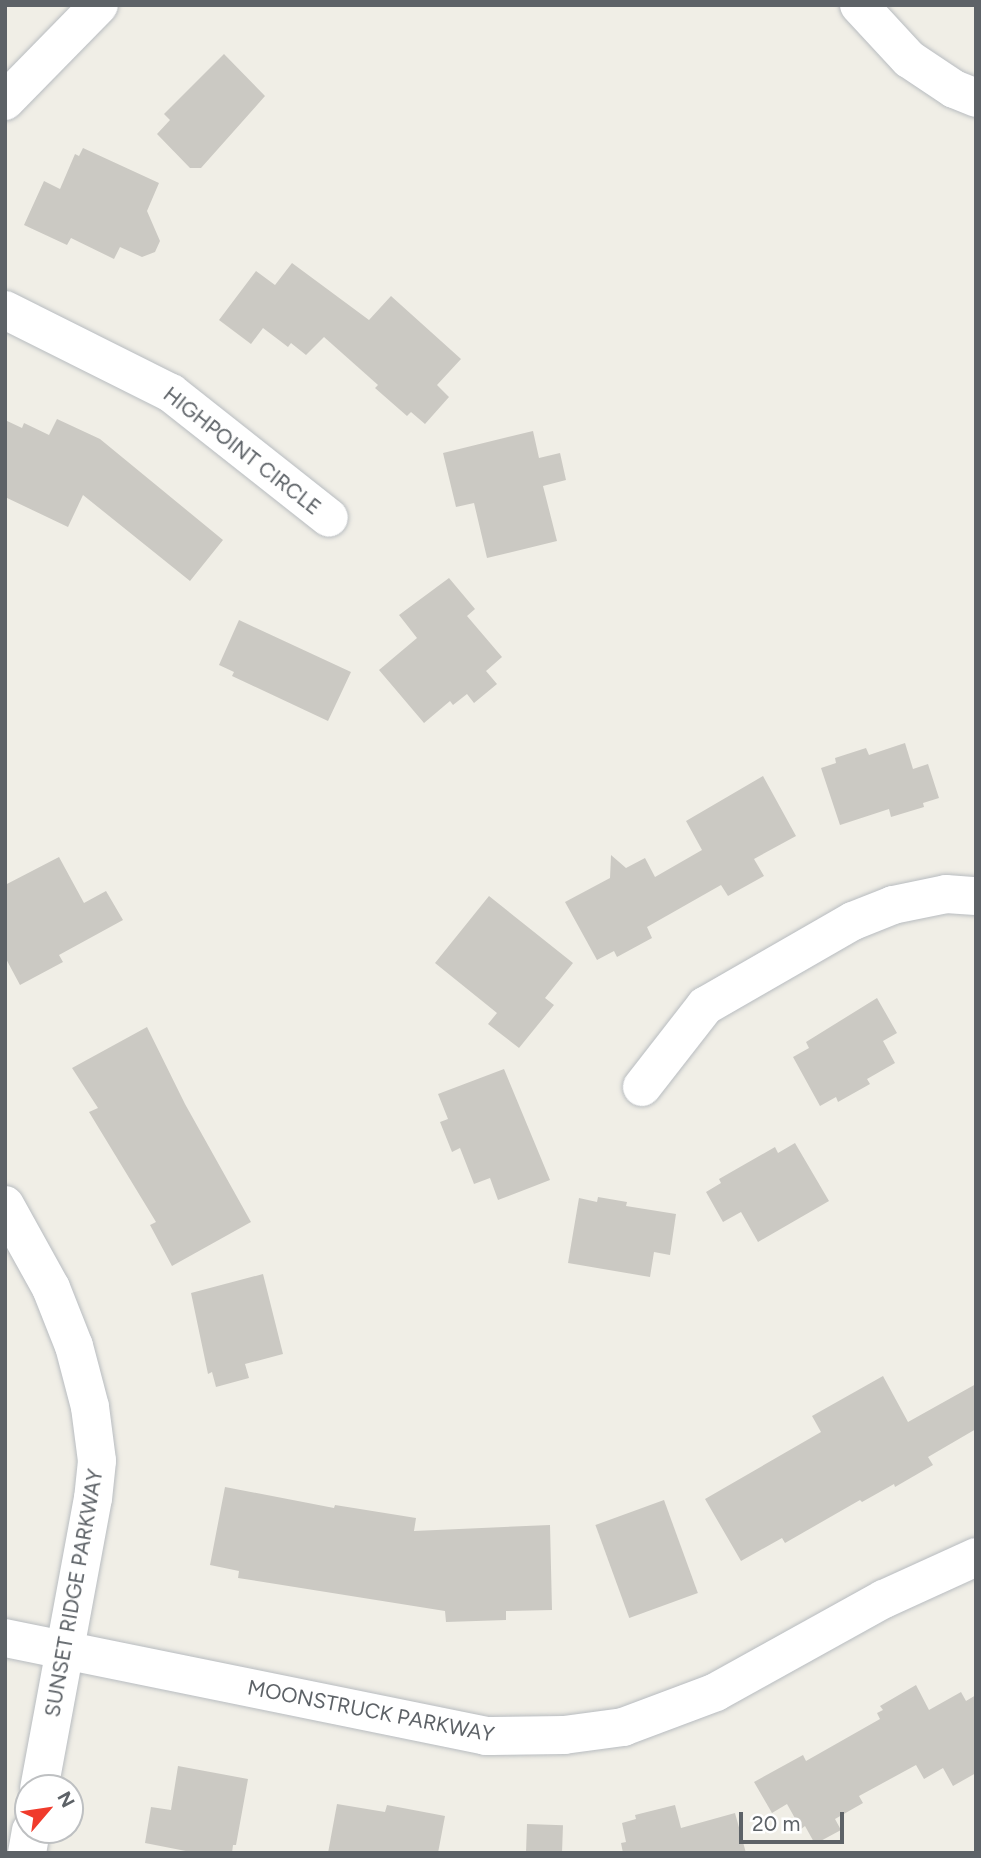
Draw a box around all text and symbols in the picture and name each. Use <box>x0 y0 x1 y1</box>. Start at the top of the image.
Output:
street label: HIGHPOINT CIRCLE <box>158 382 326 520</box>
street label: SUNSET RIDGE PARKWAY <box>40 1467 108 1719</box>
street label: MOONSTRUCK PARKWAY <box>246 1675 496 1747</box>
north arrow <box>14 1774 84 1844</box>
text: N <box>52 1788 80 1812</box>
scale bar <box>743 1798 848 1842</box>
text: 20 m <box>752 1811 800 1836</box>

